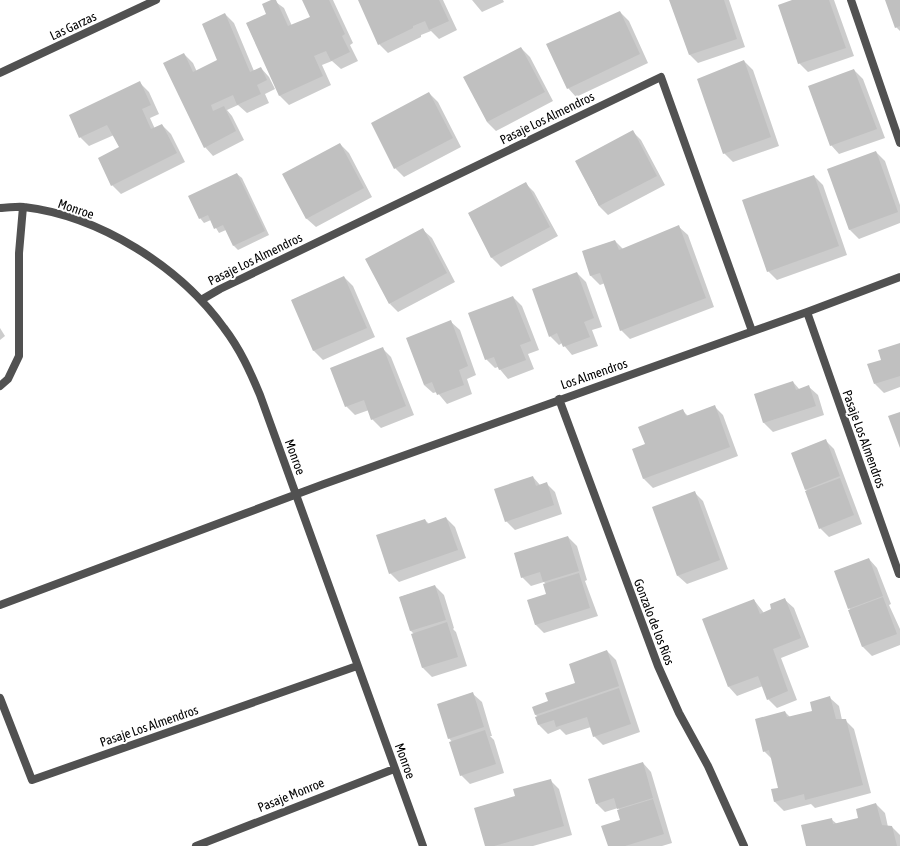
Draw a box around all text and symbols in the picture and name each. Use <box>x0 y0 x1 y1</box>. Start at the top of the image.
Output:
street label: Las Garzas <box>47 9 99 43</box>
street label: Pasaje Los Almendros <box>497 88 597 147</box>
street label: Monroe <box>56 196 96 222</box>
street label: Pasaje Los Almendros <box>205 229 305 288</box>
street label: Los Almendros <box>559 355 630 392</box>
street label: Pasaje Los Almendros <box>839 388 889 490</box>
street label: Monroe <box>282 437 308 477</box>
street label: Gonzalo de los Ríos <box>631 577 677 668</box>
street label: Pasaje Los Almendros <box>98 702 201 750</box>
street label: Monroe <box>392 741 418 781</box>
street label: Pasaje Monroe <box>256 775 327 815</box>

